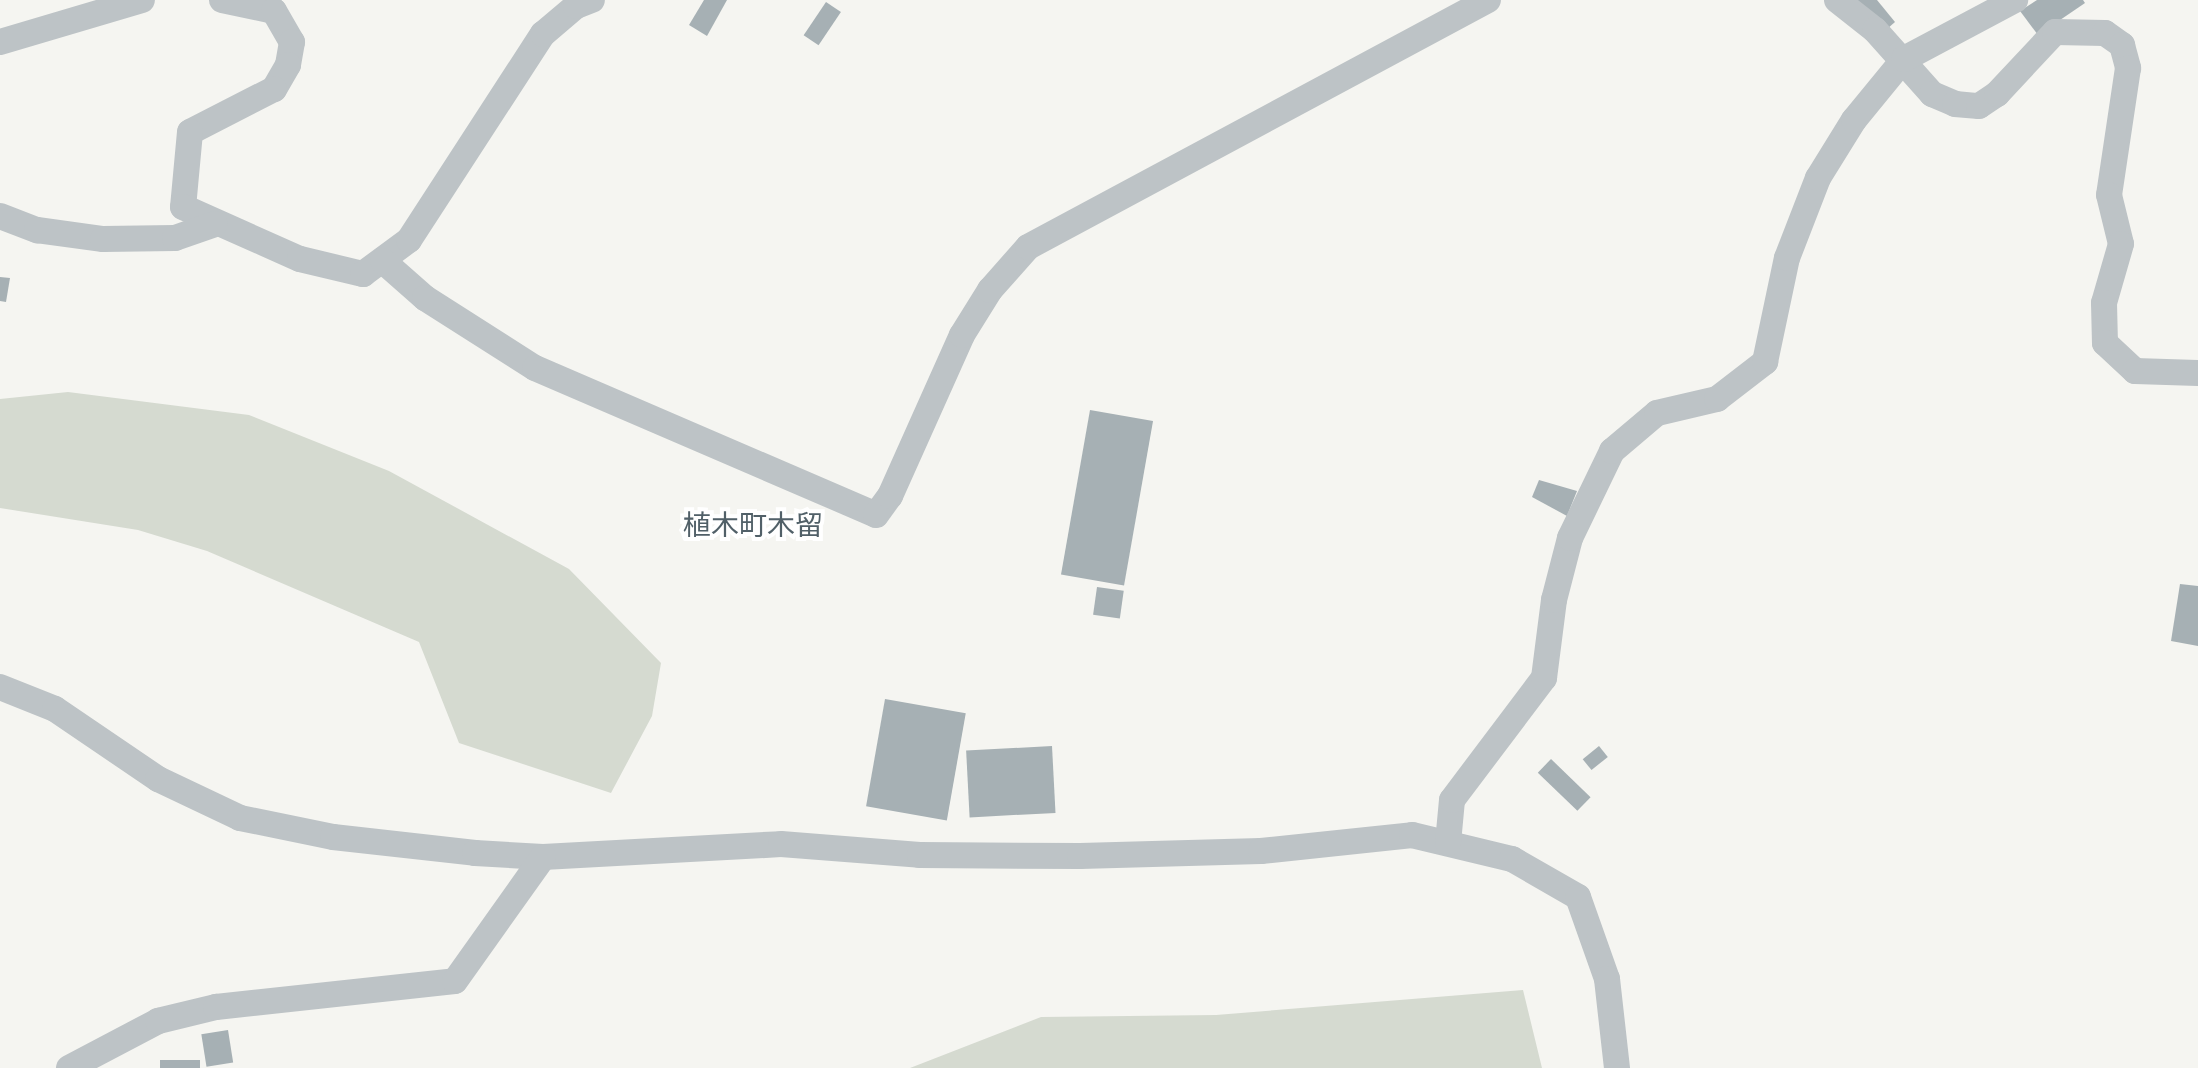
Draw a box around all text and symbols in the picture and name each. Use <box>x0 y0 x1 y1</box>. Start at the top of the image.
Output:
district label: 植木町木留 <box>683 509 823 543</box>

